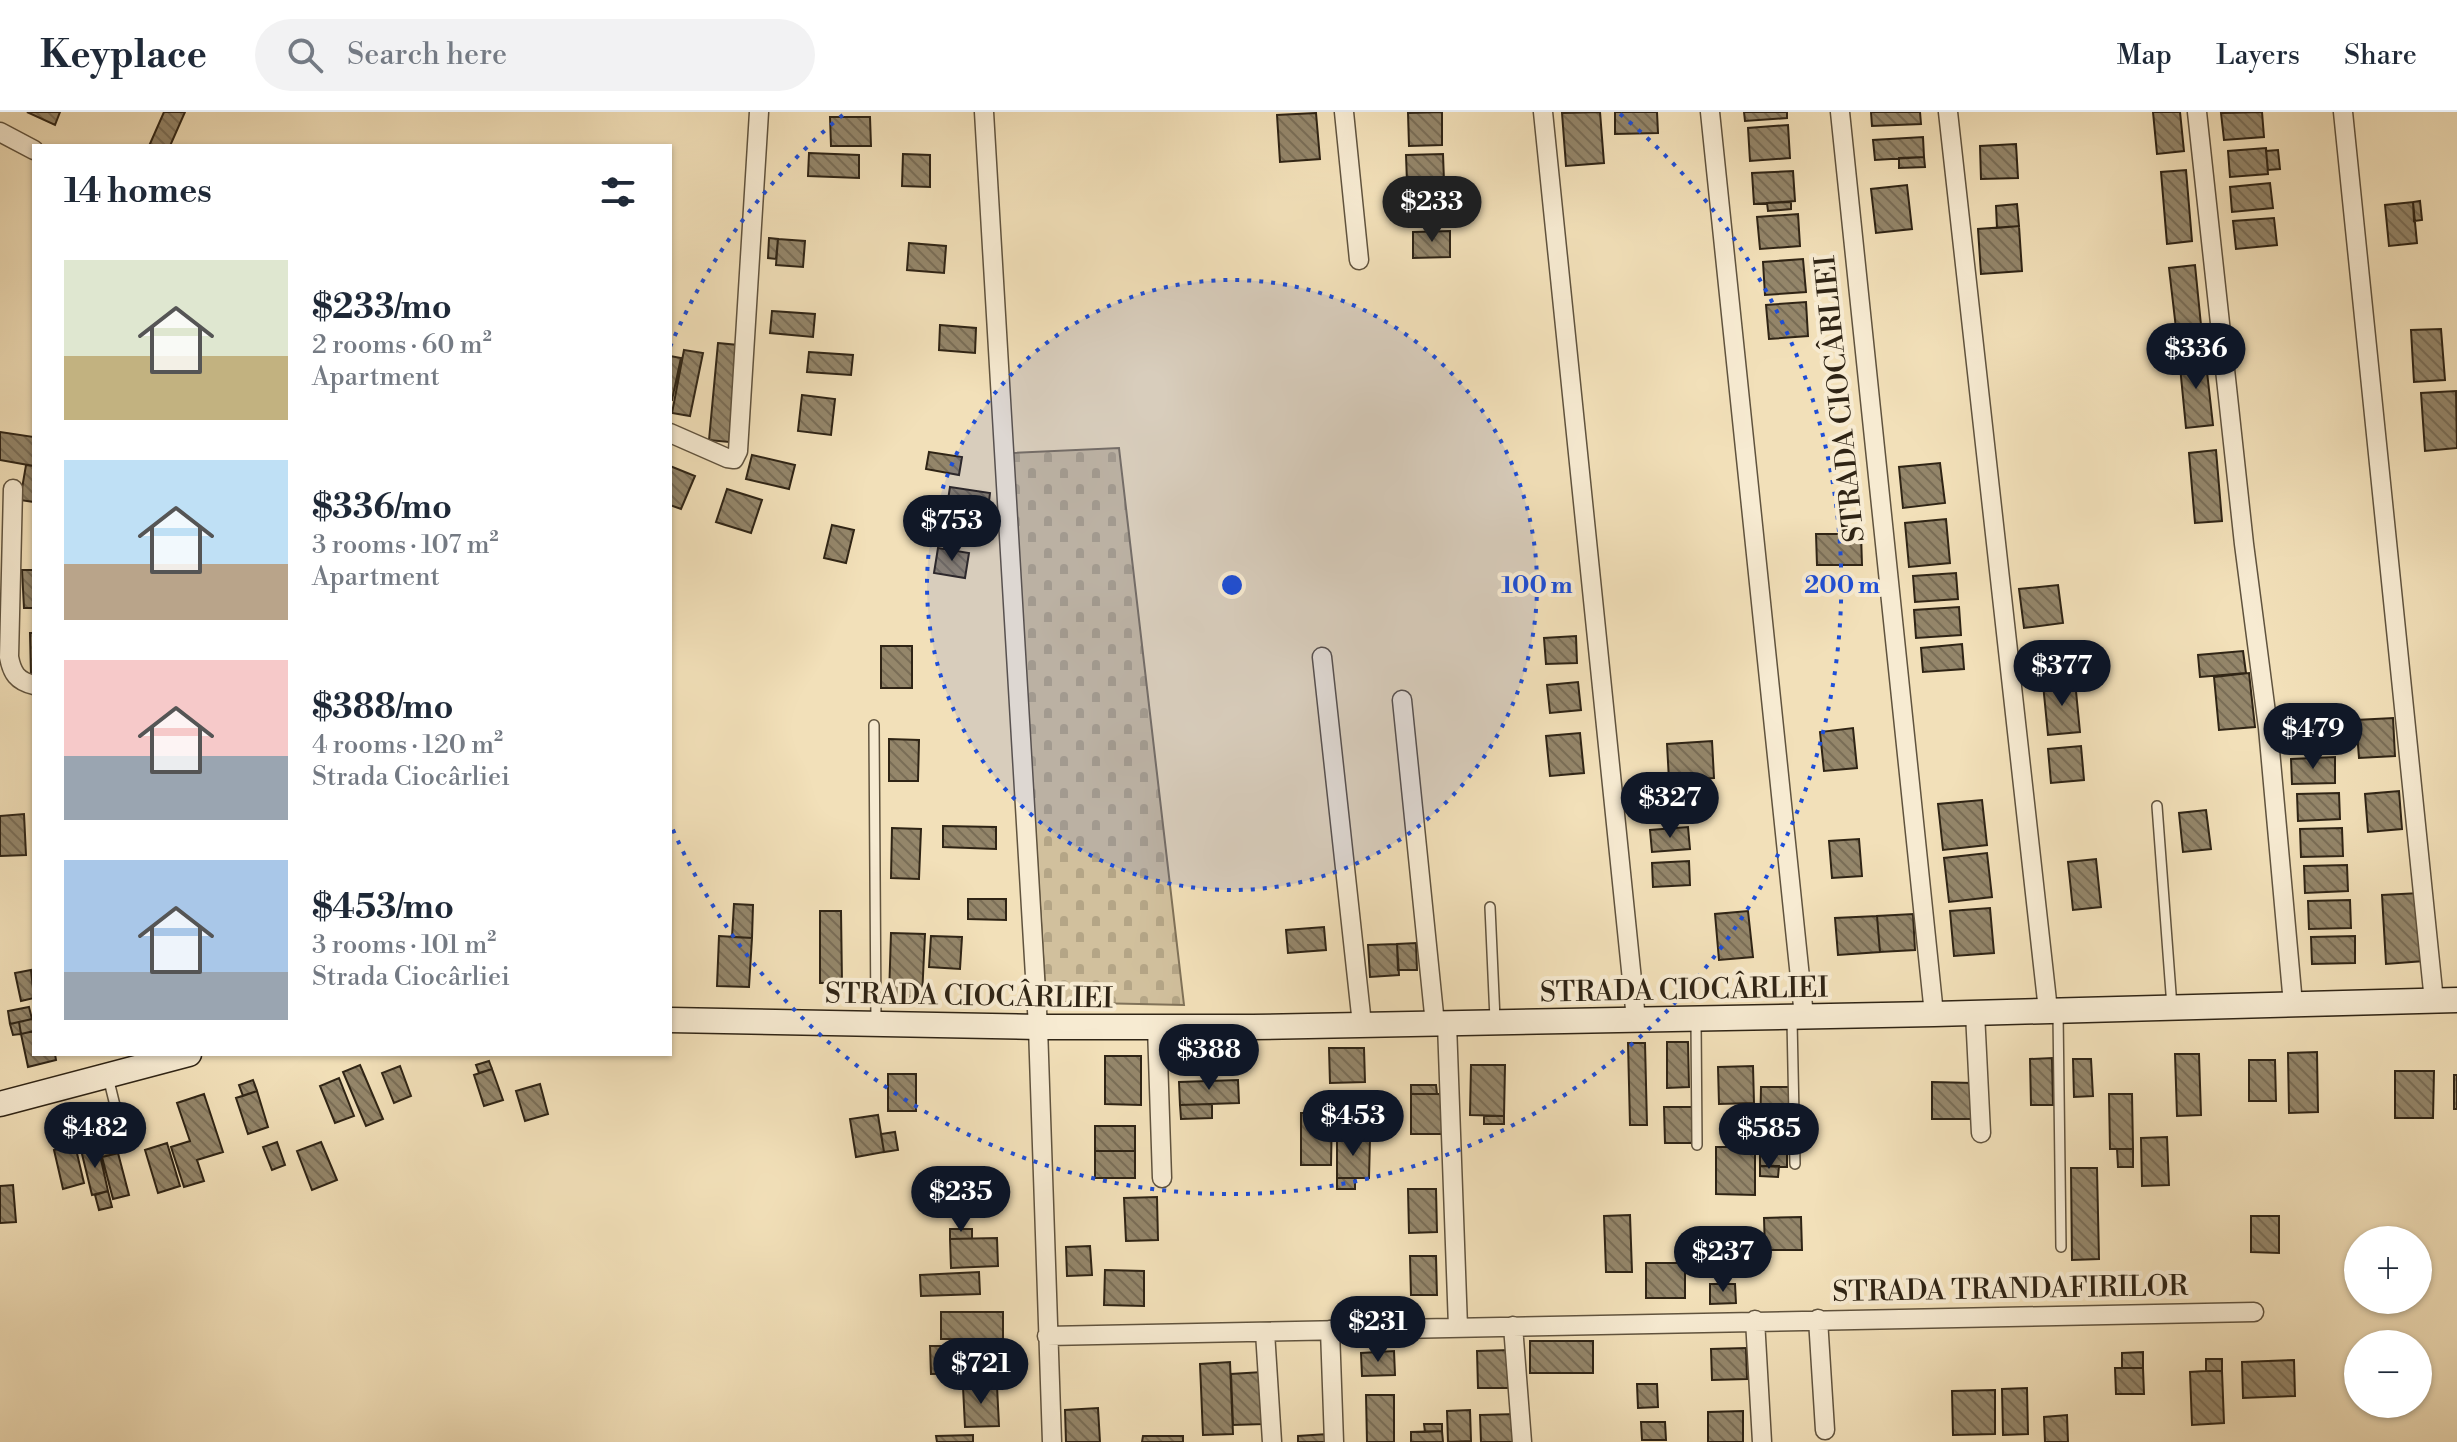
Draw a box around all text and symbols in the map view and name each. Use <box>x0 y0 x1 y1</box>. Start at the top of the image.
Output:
search box <box>255 19 815 91</box>
text: Keyplace <box>40 32 207 79</box>
icon: search <box>283 33 327 77</box>
text: Search here <box>347 36 507 74</box>
text: Map <box>2117 38 2172 73</box>
text: Layers <box>2216 38 2300 73</box>
text: Share <box>2344 38 2417 73</box>
icon: filters <box>596 170 640 214</box>
text: 14 homes <box>64 171 212 213</box>
pin: $233 <box>1385 176 1479 244</box>
text: $233 <box>1401 186 1464 218</box>
street label: STRADA CIOCÂRLIEI <box>1806 253 1873 544</box>
text: $233/mo <box>312 287 452 329</box>
icon: home <box>128 292 224 388</box>
pin: $336 <box>2149 323 2243 391</box>
text: 2 rooms · 60 m² <box>312 329 492 361</box>
text: $336 <box>2164 333 2228 365</box>
text: Apartment <box>312 361 440 393</box>
text: $336/mo <box>312 487 452 529</box>
icon: home <box>128 492 224 588</box>
pin: $753 <box>905 495 999 563</box>
text: $753 <box>921 505 983 537</box>
text: 3 rooms · 107 m² <box>312 529 499 561</box>
text: Apartment <box>312 561 440 593</box>
centre of rings <box>1218 571 1246 599</box>
text: 100 m <box>1501 571 1573 601</box>
text: 200 m <box>1804 571 1880 601</box>
pin: $377 <box>2015 640 2109 708</box>
text: $377 <box>2032 650 2092 682</box>
text: $388/mo <box>312 687 453 729</box>
icon: home <box>128 692 224 788</box>
pin: $479 <box>2266 703 2360 771</box>
text: $479 <box>2281 713 2345 745</box>
text: 4 rooms · 120 m² <box>312 729 503 761</box>
text: Strada Ciocârliei <box>312 761 510 793</box>
pin: $327 <box>1623 772 1717 840</box>
text: $327 <box>1639 782 1701 814</box>
text: $453/mo <box>312 887 454 929</box>
icon: home <box>128 892 224 988</box>
text: 3 rooms · 101 m² <box>312 929 496 961</box>
text: Strada Ciocârliei <box>312 961 510 993</box>
street label: STRADA CIOCÂRLIEI <box>1540 968 1829 1011</box>
street label: STRADA CIOCÂRLIEI <box>825 974 1114 1017</box>
pin: $388 <box>1162 1024 1256 1092</box>
text: $388 <box>1177 1034 1241 1066</box>
pin: $453 <box>1306 1090 1400 1158</box>
text: $453 <box>1321 1100 1385 1132</box>
pin: $482 <box>48 1102 142 1170</box>
pin: $585 <box>1722 1103 1816 1171</box>
text: $482 <box>62 1112 128 1144</box>
text: $585 <box>1737 1113 1801 1145</box>
pin: $235 <box>914 1166 1008 1234</box>
text: $235 <box>929 1176 993 1208</box>
pin: $237 <box>1676 1226 1770 1294</box>
map controls <box>2344 1226 2432 1418</box>
button: + <box>2344 1226 2432 1314</box>
text: $237 <box>1692 1236 1754 1268</box>
street label: STRADA TRANDAFIRILOR <box>1832 1269 2189 1310</box>
pin: $231 <box>1331 1296 1425 1364</box>
text: $231 <box>1348 1306 1408 1338</box>
button: − <box>2344 1330 2432 1418</box>
pin: $721 <box>934 1338 1028 1406</box>
text: $721 <box>951 1348 1011 1380</box>

